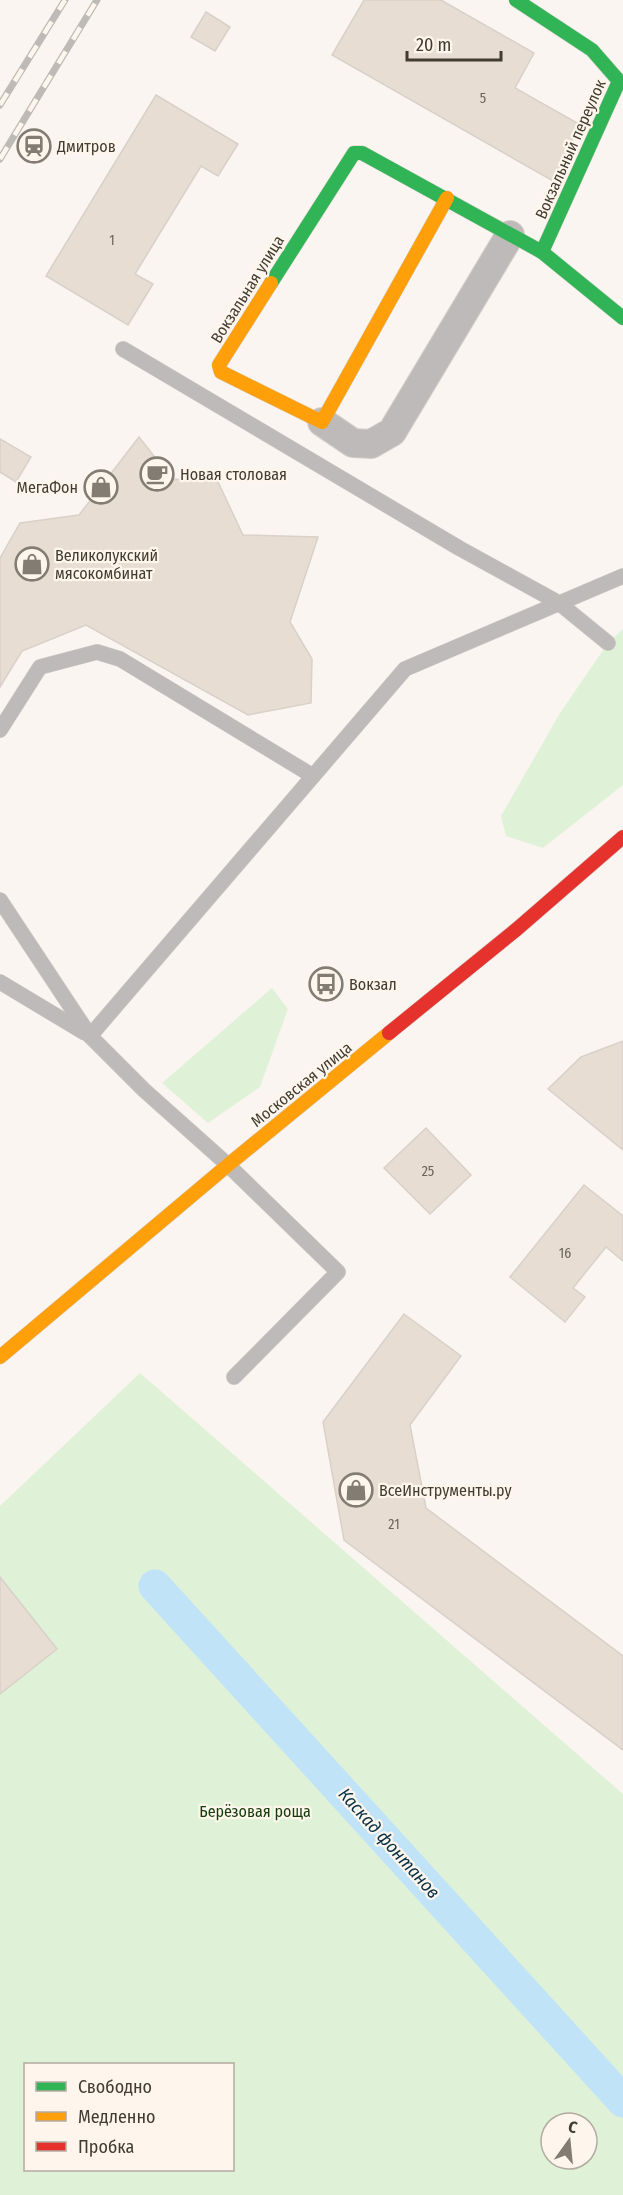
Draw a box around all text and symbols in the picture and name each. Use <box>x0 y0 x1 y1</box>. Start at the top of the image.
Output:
scale bar <box>407 24 502 62</box>
text: 20 m <box>416 34 451 56</box>
street label: Вокзальный переулок <box>531 76 610 222</box>
house number: 5 <box>480 90 486 107</box>
station icon: Дмитров <box>16 128 52 164</box>
place label: Дмитров <box>56 137 116 156</box>
house number: 1 <box>109 232 115 249</box>
street label: Вокзальная улица <box>207 232 288 347</box>
cafe icon: Новая столовая <box>139 456 175 492</box>
place label: Новая столовая <box>180 465 287 484</box>
shop icon: МегаФон <box>83 469 119 505</box>
place label: МегаФон <box>17 478 78 497</box>
shop icon: Великолукский мясокомбинат <box>14 546 50 582</box>
place label: Великолукский мясокомбинат <box>55 546 158 583</box>
bus stop icon: Вокзал <box>308 966 344 1002</box>
place label: Вокзал <box>349 975 397 994</box>
street label: Московская улица <box>247 1038 356 1131</box>
house number: 25 <box>422 1163 434 1180</box>
house number: 16 <box>559 1245 571 1262</box>
shop icon: ВсеИнструменты.ру <box>338 1472 374 1508</box>
place label: ВсеИнструменты.ру <box>379 1481 512 1500</box>
house number: 21 <box>388 1516 400 1533</box>
water label: Каскад фонтанов <box>334 1783 445 1903</box>
park label: Берёзовая роща <box>199 1802 311 1821</box>
legend <box>24 2063 234 2171</box>
text: Свободно <box>78 2076 152 2098</box>
text: Медленно <box>78 2106 156 2128</box>
north arrow <box>539 2111 599 2171</box>
text: С <box>566 2117 580 2137</box>
text: Пробка <box>78 2136 134 2158</box>

